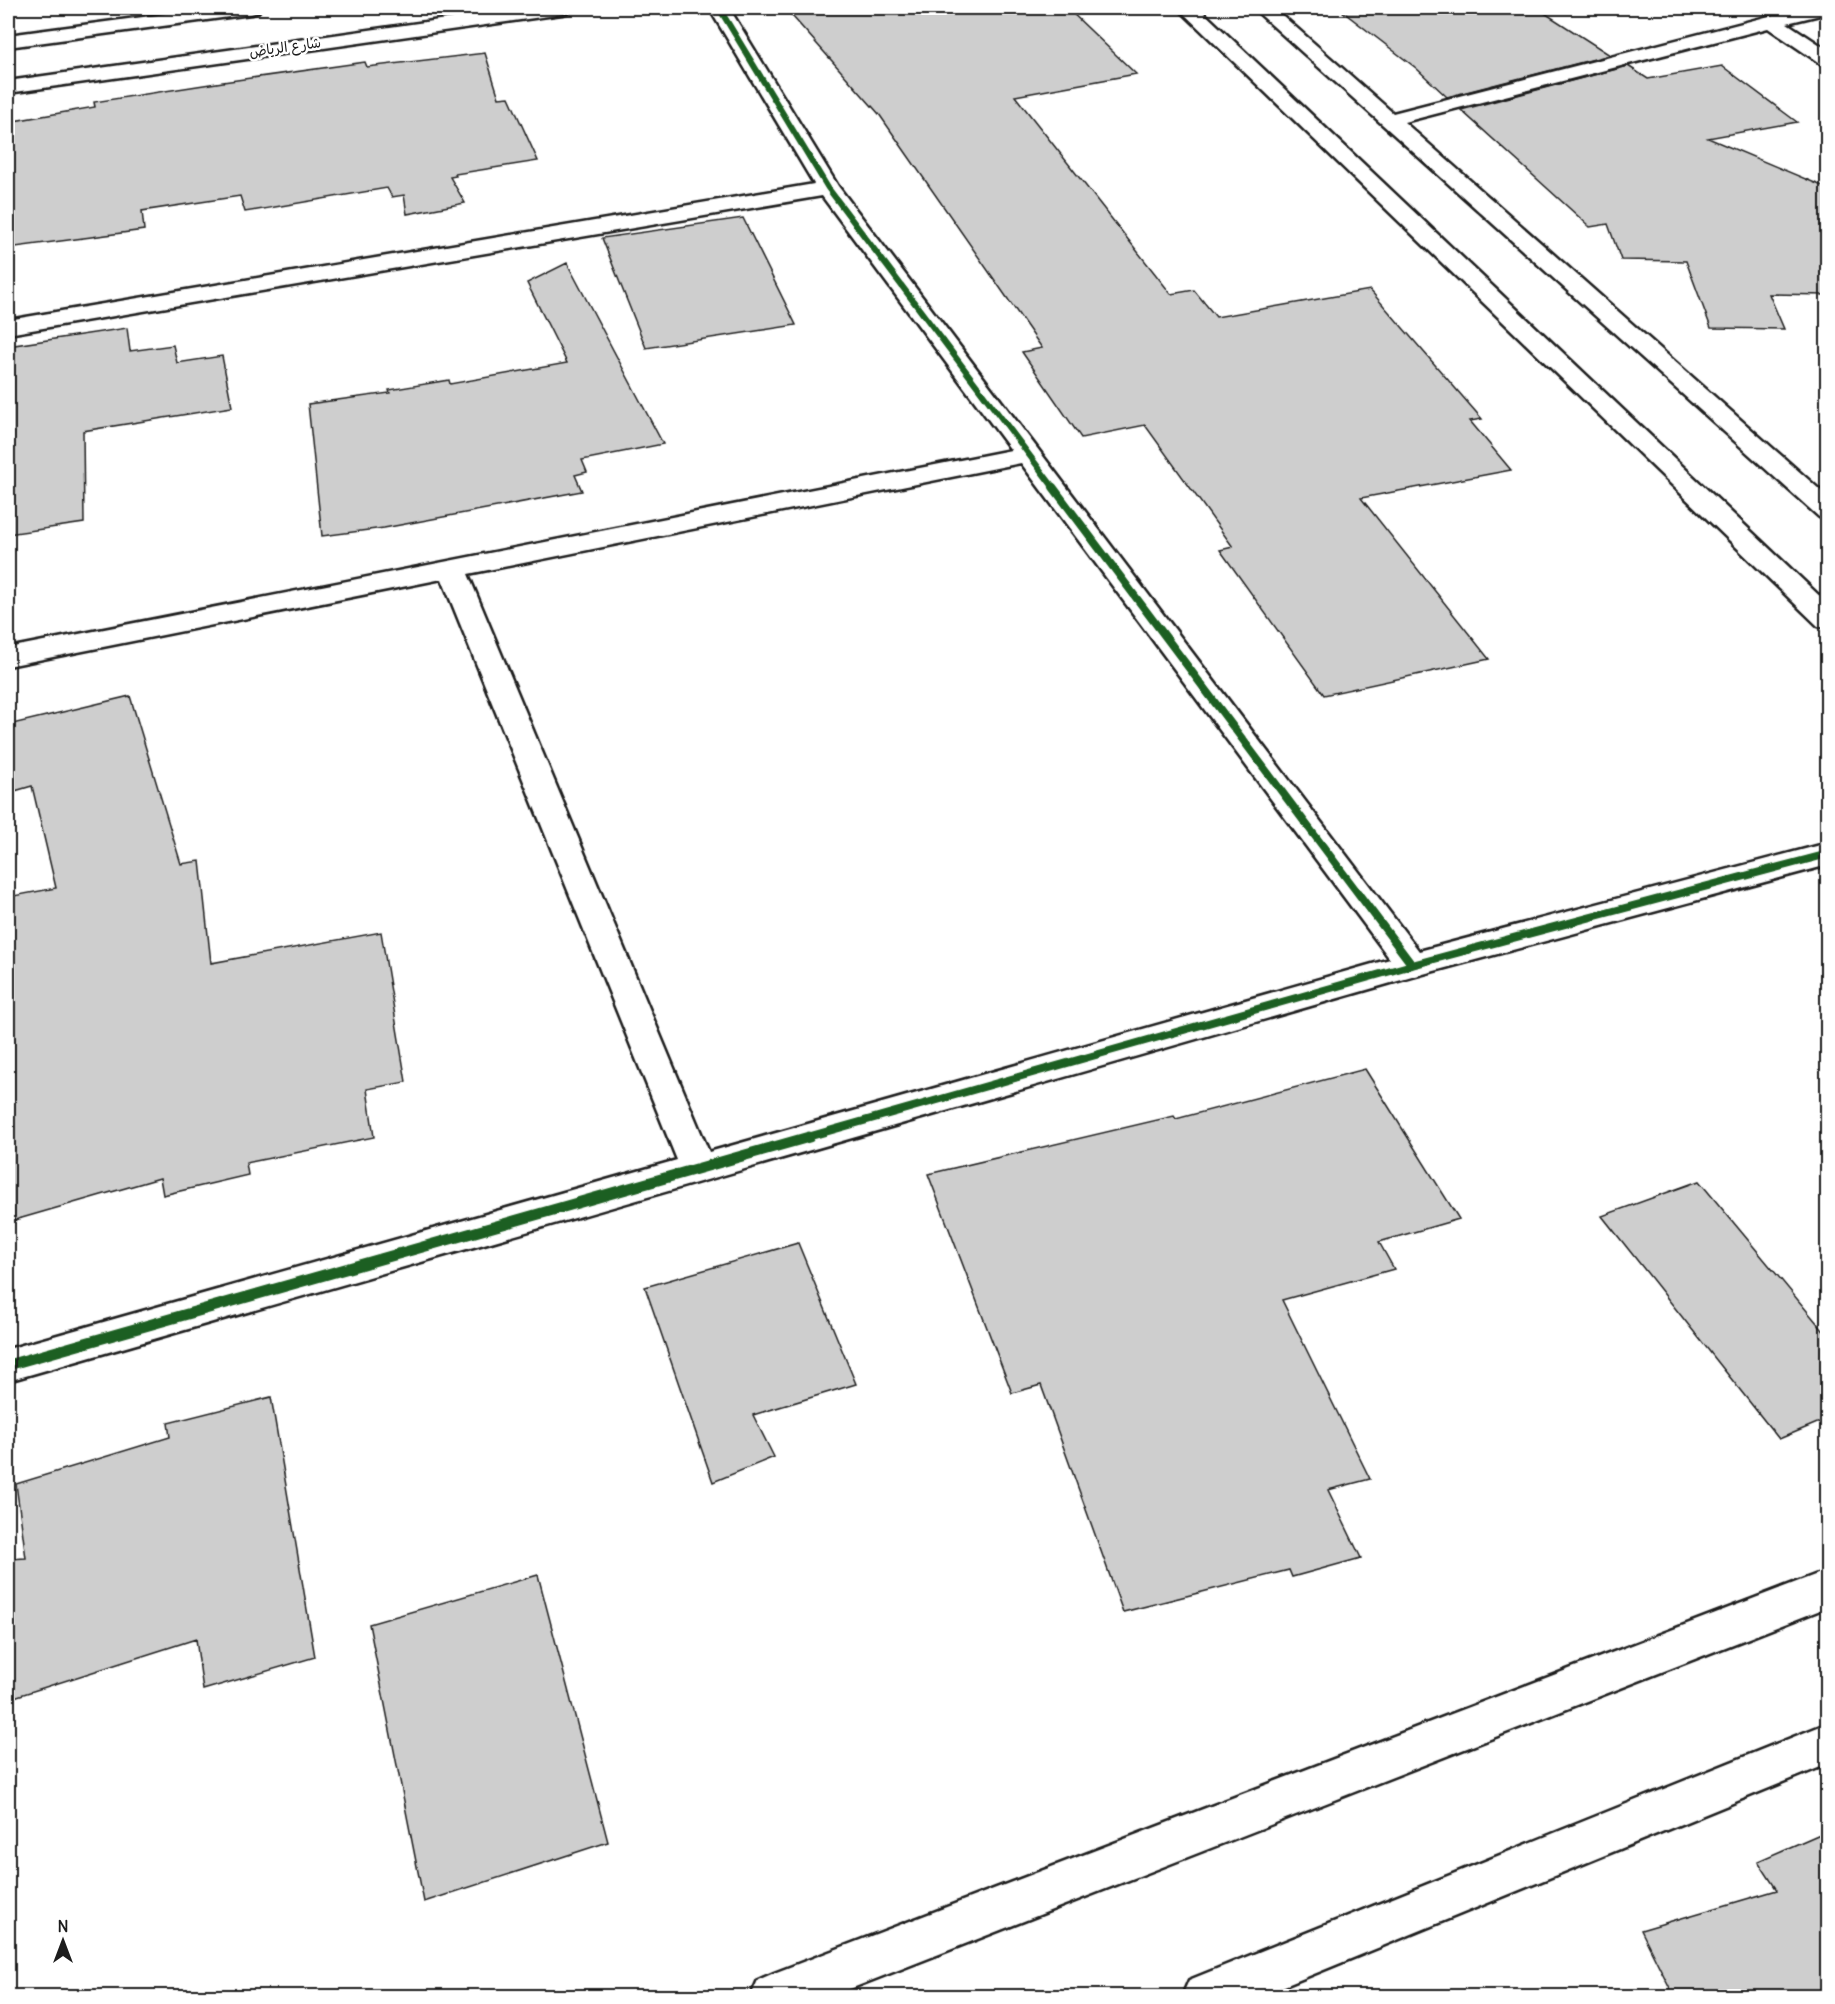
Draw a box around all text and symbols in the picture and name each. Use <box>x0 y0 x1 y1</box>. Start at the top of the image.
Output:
street label: شارع الرياض <box>248 33 322 62</box>
north arrow <box>33 1911 93 1971</box>
text: N <box>57 1916 69 1936</box>

